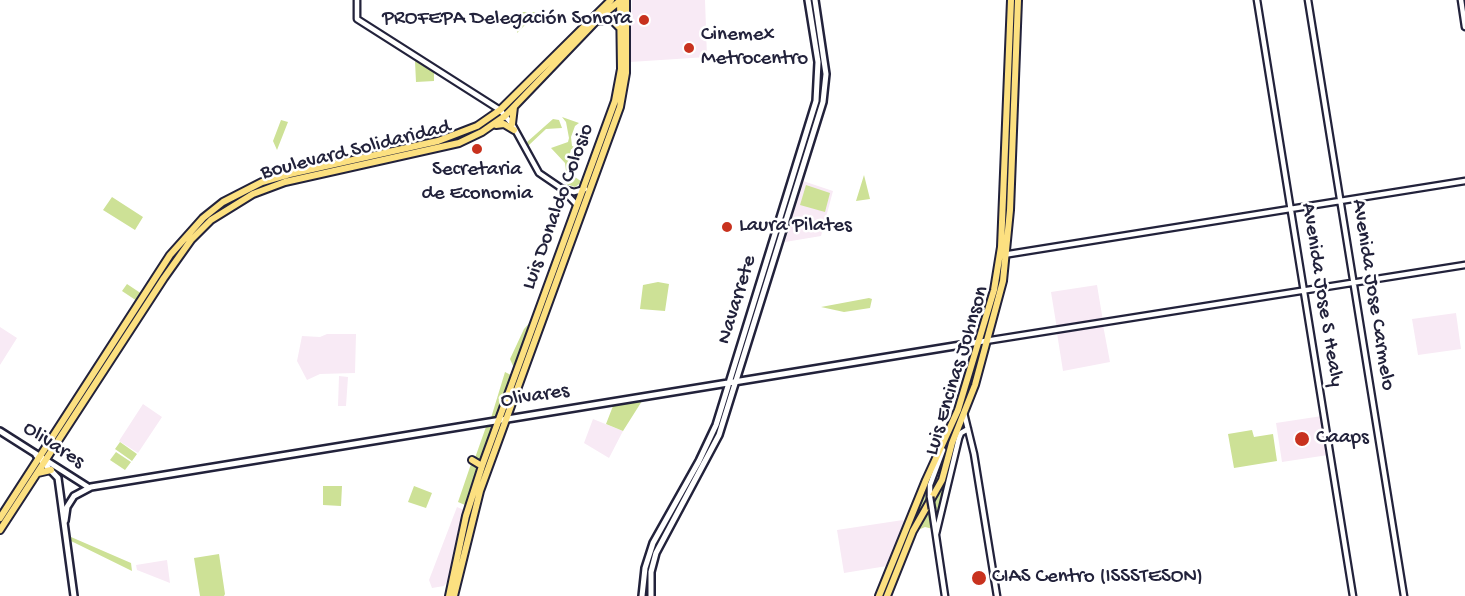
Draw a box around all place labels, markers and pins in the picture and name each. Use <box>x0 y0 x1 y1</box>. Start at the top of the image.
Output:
place label: PROFEPA Delegación Sonora <box>382 7 632 33</box>
marker: PROFEPA Delegación Sonora <box>637 13 651 27</box>
place label: Cinemex Metrocentro <box>701 23 808 73</box>
marker: Cinemex Metrocentro <box>682 41 696 55</box>
marker: Secretaria de Economia <box>470 142 484 156</box>
place label: Secretaria de Economia <box>421 158 533 208</box>
place label: Laura Pilates <box>739 214 852 240</box>
marker: Laura Pilates <box>720 220 734 234</box>
place label: Caaps <box>1316 426 1369 452</box>
marker: Caaps <box>1293 430 1311 448</box>
place label: CIAS Centro (ISSSTESON) <box>992 565 1203 591</box>
marker: CIAS Centro (ISSSTESON) <box>970 569 988 587</box>

